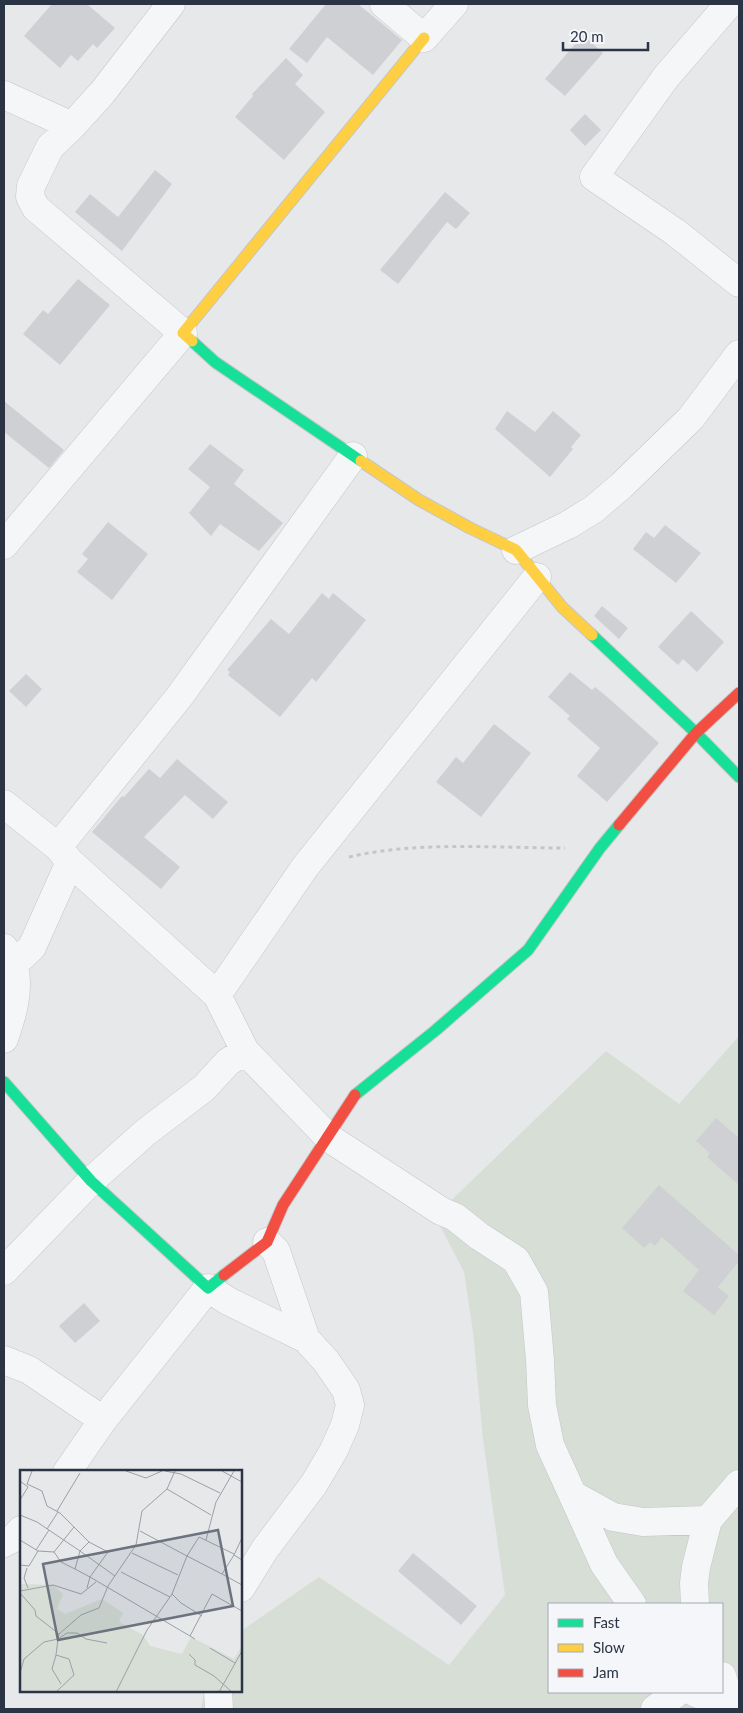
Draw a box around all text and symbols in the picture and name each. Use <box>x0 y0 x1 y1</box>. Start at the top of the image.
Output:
scale bar <box>563 20 648 52</box>
text: 20 m <box>570 27 604 45</box>
inset map <box>20 1470 242 1693</box>
legend <box>548 1603 723 1693</box>
text: Fast <box>593 1613 620 1631</box>
text: Slow <box>593 1638 625 1656</box>
text: Jam <box>593 1663 619 1681</box>

